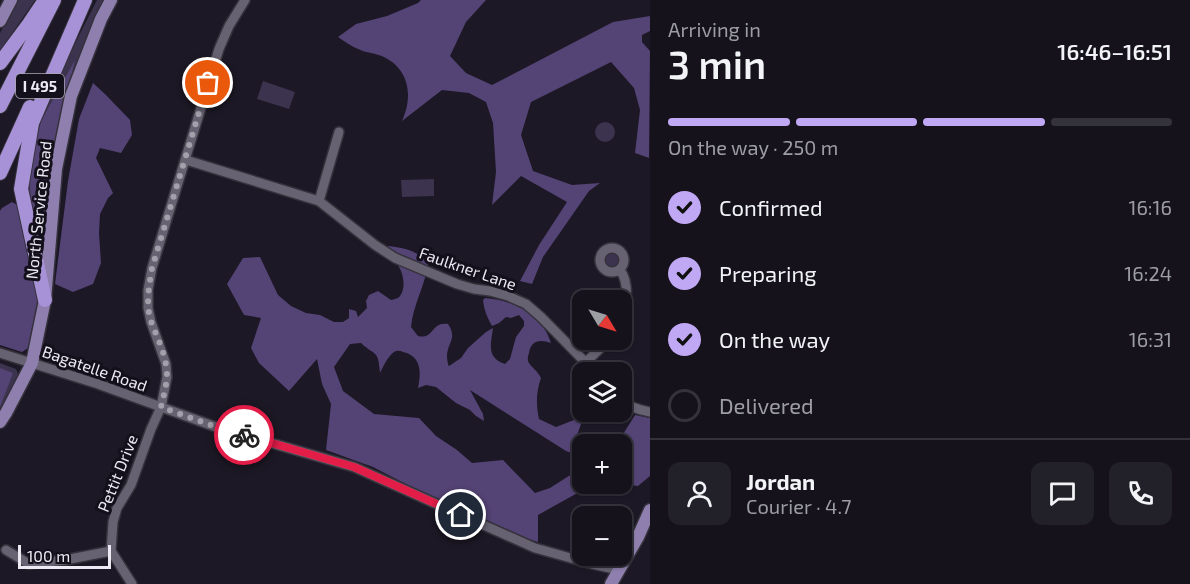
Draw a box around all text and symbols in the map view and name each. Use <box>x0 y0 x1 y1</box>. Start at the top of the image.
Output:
text: Arriving in <box>668 17 761 41</box>
text: 16:46–16:51 <box>1057 38 1172 64</box>
text: 3 min <box>668 40 766 87</box>
pin <box>182 57 233 108</box>
icon: bag <box>191 66 224 99</box>
road number: I 495 <box>16 74 64 98</box>
text: On the way · 250 m <box>668 135 838 159</box>
street label: North Service Road <box>21 140 55 280</box>
icon: check <box>668 191 701 224</box>
text: Confirmed <box>719 194 823 220</box>
text: 16:16 <box>1128 195 1172 219</box>
street label: Faulkner Lane <box>417 242 519 294</box>
icon: check <box>668 257 701 290</box>
text: Preparing <box>719 260 817 286</box>
text: 16:24 <box>1124 261 1172 285</box>
north arrow <box>572 290 632 350</box>
map controls <box>572 290 632 566</box>
icon: check <box>668 323 701 356</box>
text: On the way <box>719 326 830 352</box>
text: 16:31 <box>1129 327 1172 351</box>
street label: Bagatelle Road <box>40 341 150 395</box>
button: layers <box>572 362 632 422</box>
text: Delivered <box>719 392 814 418</box>
courier <box>214 405 274 465</box>
icon: bike <box>228 419 261 452</box>
street label: Pettit Drive <box>93 432 141 514</box>
button: + <box>572 434 632 494</box>
button: person <box>668 462 731 525</box>
button: chat <box>1031 462 1094 525</box>
button: phone <box>1109 462 1172 525</box>
text: Jordan <box>746 468 815 494</box>
pin <box>435 489 486 540</box>
text: Courier · 4.7 <box>746 494 852 518</box>
icon: home <box>444 498 477 531</box>
button: − <box>572 506 632 566</box>
scale bar <box>18 542 111 570</box>
text: 100 m <box>27 546 70 565</box>

